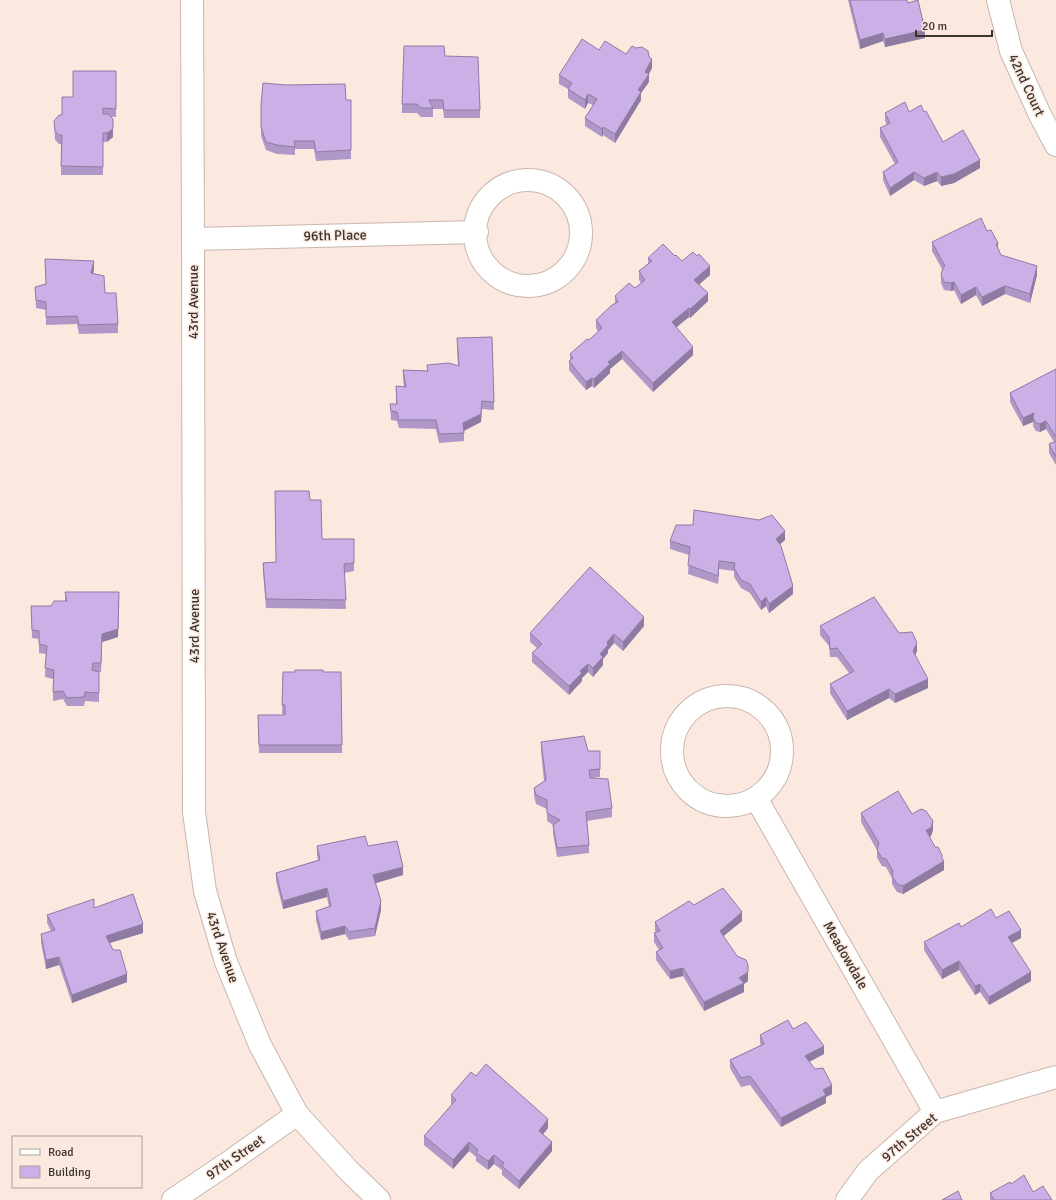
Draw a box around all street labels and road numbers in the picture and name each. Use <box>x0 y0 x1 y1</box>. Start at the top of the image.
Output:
street label: 42nd Court <box>1005 51 1048 119</box>
street label: 96th Place <box>303 226 367 245</box>
street label: 43rd Avenue <box>185 265 202 339</box>
street label: 43rd Avenue <box>186 589 203 663</box>
street label: 43rd Avenue <box>202 909 243 985</box>
street label: Meadowdale <box>819 918 872 992</box>
street label: 97th Street <box>878 1109 941 1165</box>
street label: 97th Street <box>203 1131 268 1184</box>

